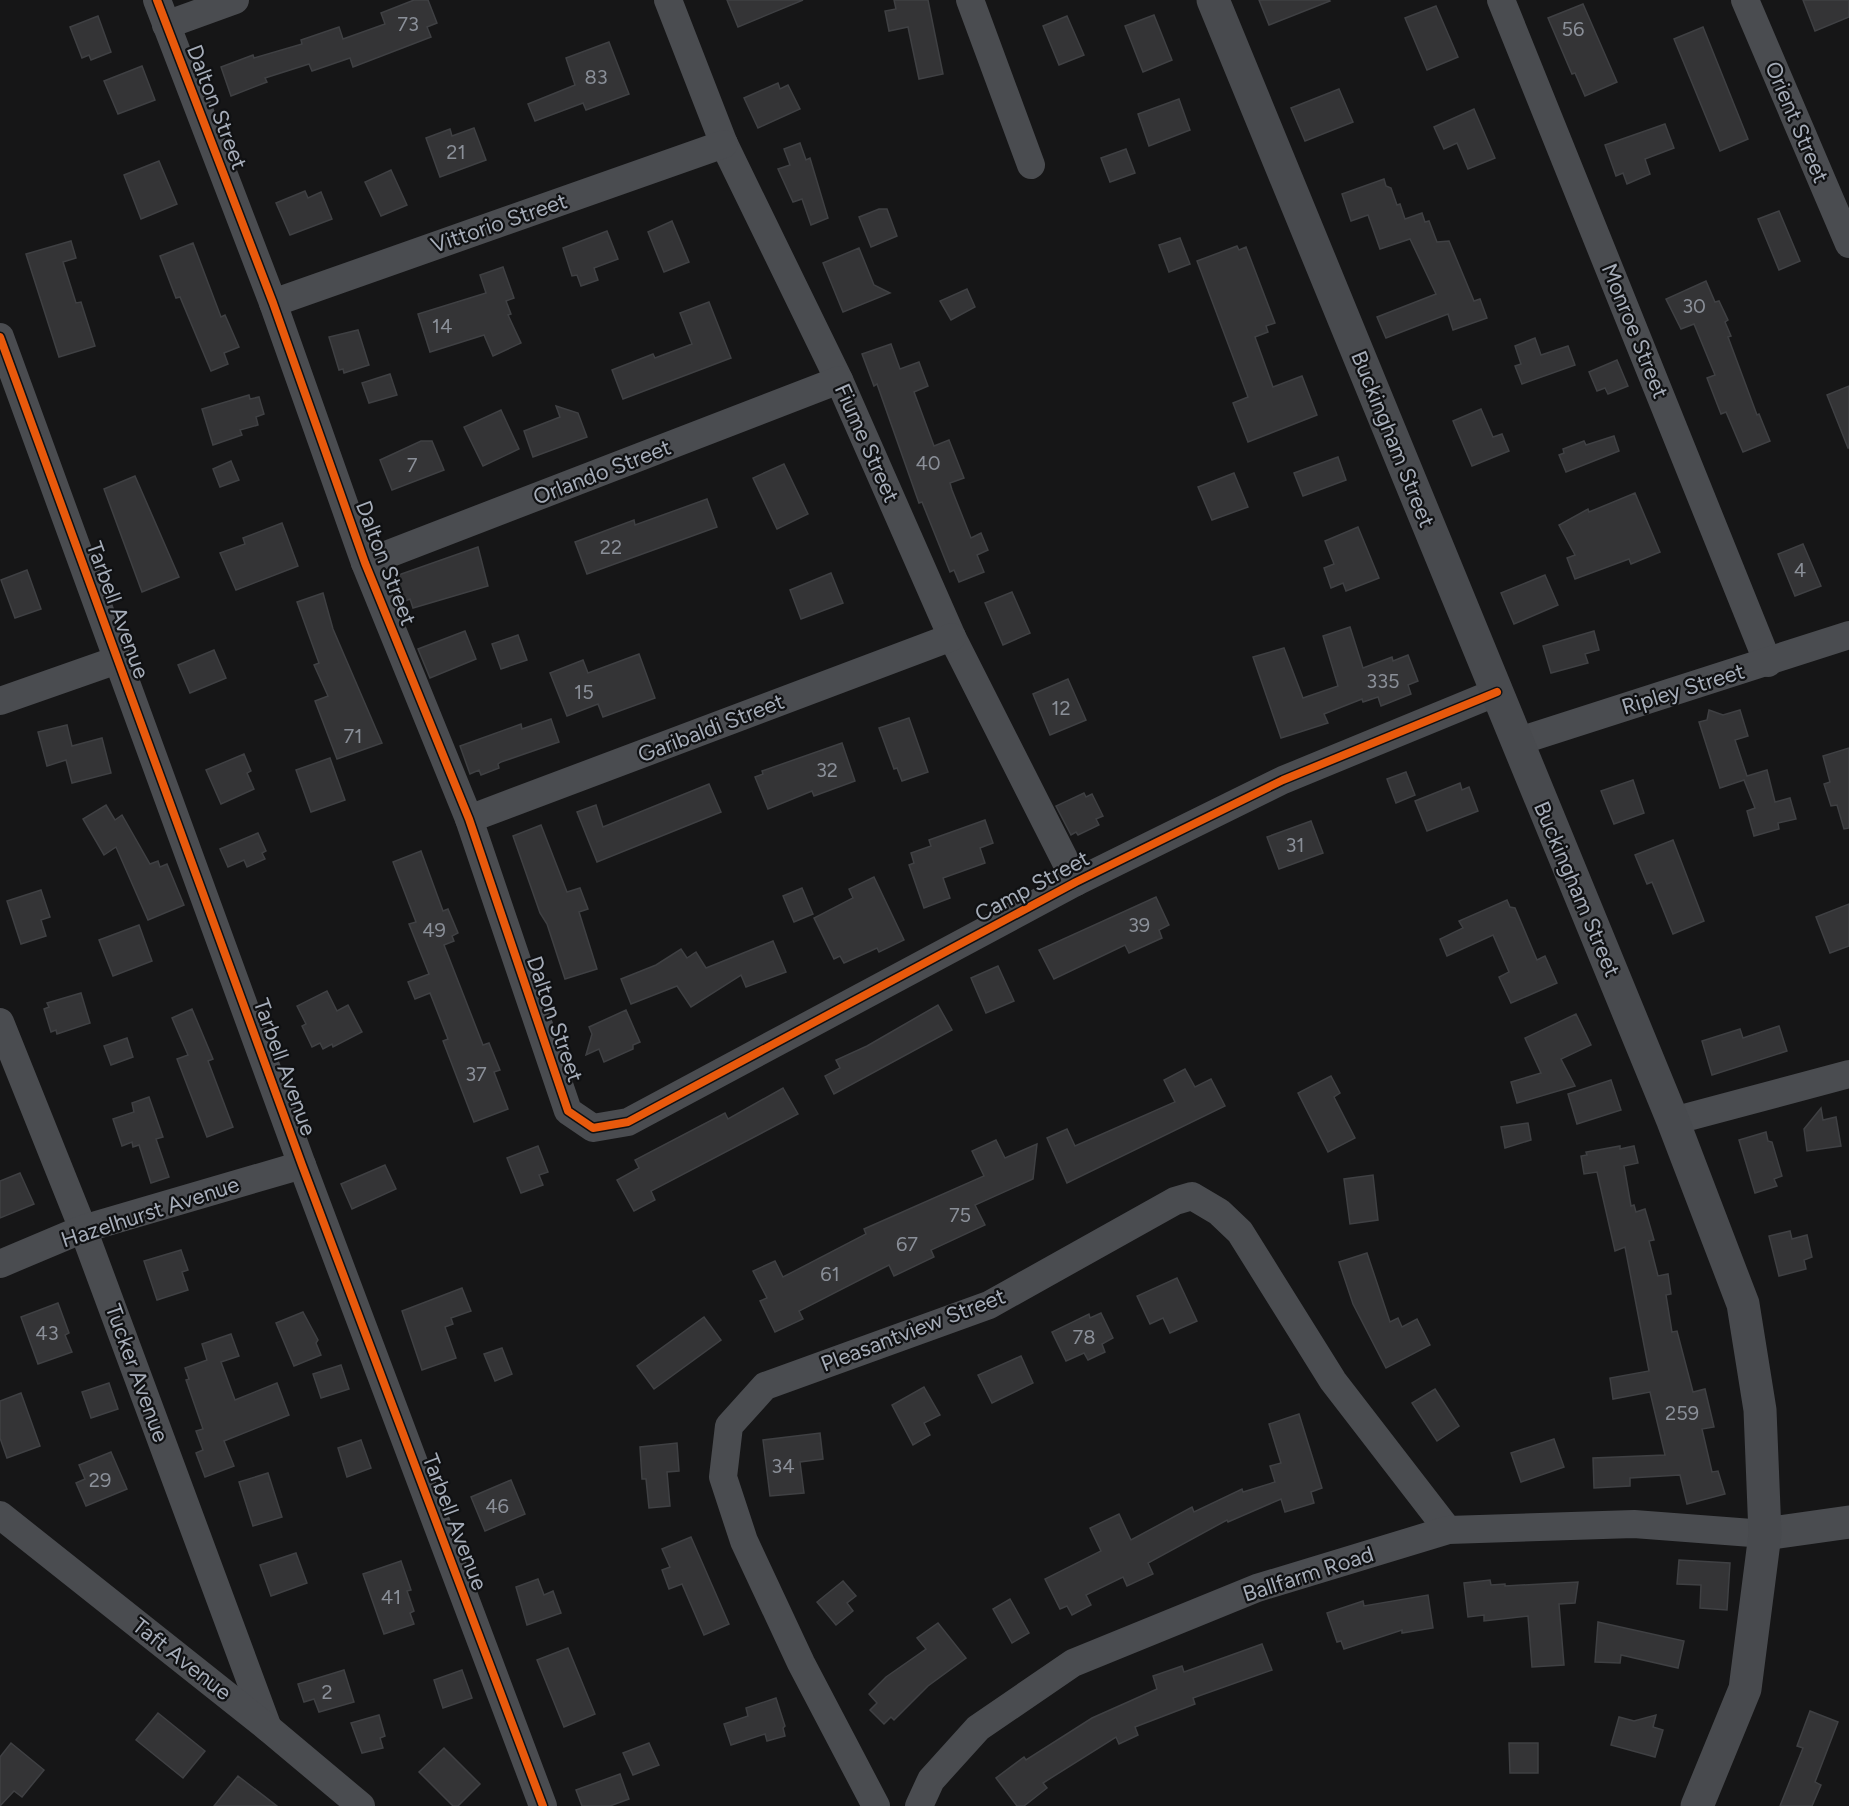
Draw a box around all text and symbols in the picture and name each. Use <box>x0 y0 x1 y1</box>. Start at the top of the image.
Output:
house number: 73 <box>397 12 419 36</box>
house number: 56 <box>1562 17 1584 41</box>
street label: Dalton Street <box>181 41 253 173</box>
street label: Orient Street <box>1759 57 1835 187</box>
house number: 83 <box>584 65 608 89</box>
house number: 21 <box>446 140 466 164</box>
street label: Vittorio Street <box>427 187 571 259</box>
street label: Monroe Street <box>1596 260 1674 402</box>
house number: 30 <box>1682 294 1706 318</box>
house number: 14 <box>432 314 452 338</box>
street label: Buckingham Street <box>1345 347 1441 531</box>
street label: Fiume Street <box>829 379 905 507</box>
street label: Orlando Street <box>529 433 675 511</box>
house number: 40 <box>915 451 941 475</box>
house number: 7 <box>407 453 418 477</box>
street label: Dalton Street <box>350 497 422 629</box>
house number: 22 <box>600 535 622 559</box>
street label: Tarbell Avenue <box>81 538 155 682</box>
house number: 4 <box>1794 558 1806 582</box>
street label: Ripley Street <box>1618 658 1748 720</box>
house number: 335 <box>1366 669 1400 693</box>
house number: 15 <box>574 680 594 704</box>
street label: Garibaldi Street <box>634 688 788 768</box>
house number: 12 <box>1051 696 1071 720</box>
house number: 71 <box>344 724 363 748</box>
house number: 32 <box>816 758 838 782</box>
street label: Buckingham Street <box>1528 797 1626 981</box>
house number: 31 <box>1285 833 1305 857</box>
street label: Camp Street <box>970 845 1094 927</box>
house number: 39 <box>1128 913 1150 937</box>
house number: 49 <box>422 918 446 942</box>
street label: Dalton Street <box>521 952 589 1086</box>
street label: Tarbell Avenue <box>248 995 322 1139</box>
house number: 37 <box>465 1062 487 1086</box>
street label: Hazelhurst Avenue <box>57 1170 243 1254</box>
house number: 75 <box>949 1203 971 1227</box>
house number: 67 <box>896 1232 918 1256</box>
house number: 61 <box>820 1262 840 1286</box>
street label: Pleasantview Street <box>817 1282 1009 1378</box>
street label: Tucker Avenue <box>100 1300 174 1446</box>
house number: 43 <box>35 1321 59 1345</box>
house number: 78 <box>1072 1325 1096 1349</box>
house number: 259 <box>1665 1401 1699 1425</box>
street label: Tarbell Avenue <box>417 1450 493 1594</box>
house number: 34 <box>771 1454 795 1478</box>
house number: 29 <box>89 1468 111 1492</box>
house number: 46 <box>485 1494 509 1518</box>
street label: Ballfarm Road <box>1239 1540 1377 1608</box>
house number: 41 <box>381 1585 401 1609</box>
street label: Taft Avenue <box>127 1612 237 1706</box>
house number: 2 <box>321 1680 333 1704</box>

